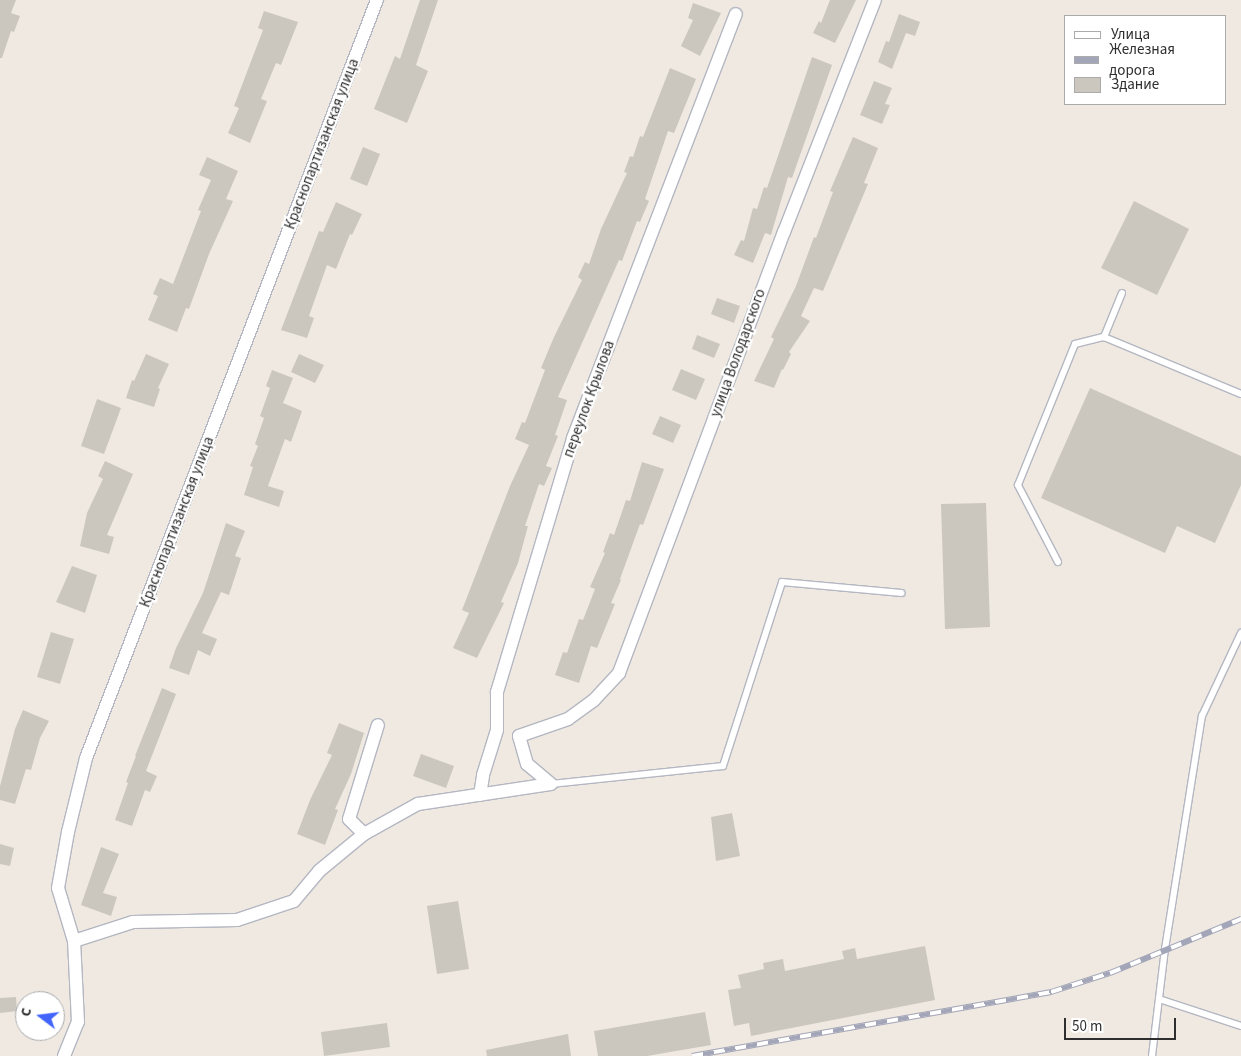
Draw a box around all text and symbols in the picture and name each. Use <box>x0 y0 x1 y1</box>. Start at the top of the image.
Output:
legend <box>1064 15 1226 105</box>
text: Улица <box>1111 24 1150 45</box>
text: Железная дорога <box>1109 39 1175 81</box>
street label: Краснопартизанская улица <box>281 56 363 232</box>
text: Здание <box>1111 74 1159 95</box>
street label: улица Володарского <box>706 286 770 420</box>
street label: переулок Крылова <box>559 338 619 460</box>
street label: Краснопартизанская улица <box>136 434 218 610</box>
north arrow <box>15 991 65 1041</box>
text: С <box>16 1006 37 1019</box>
scale bar <box>1066 1008 1178 1040</box>
text: 50 m <box>1072 1016 1102 1037</box>

